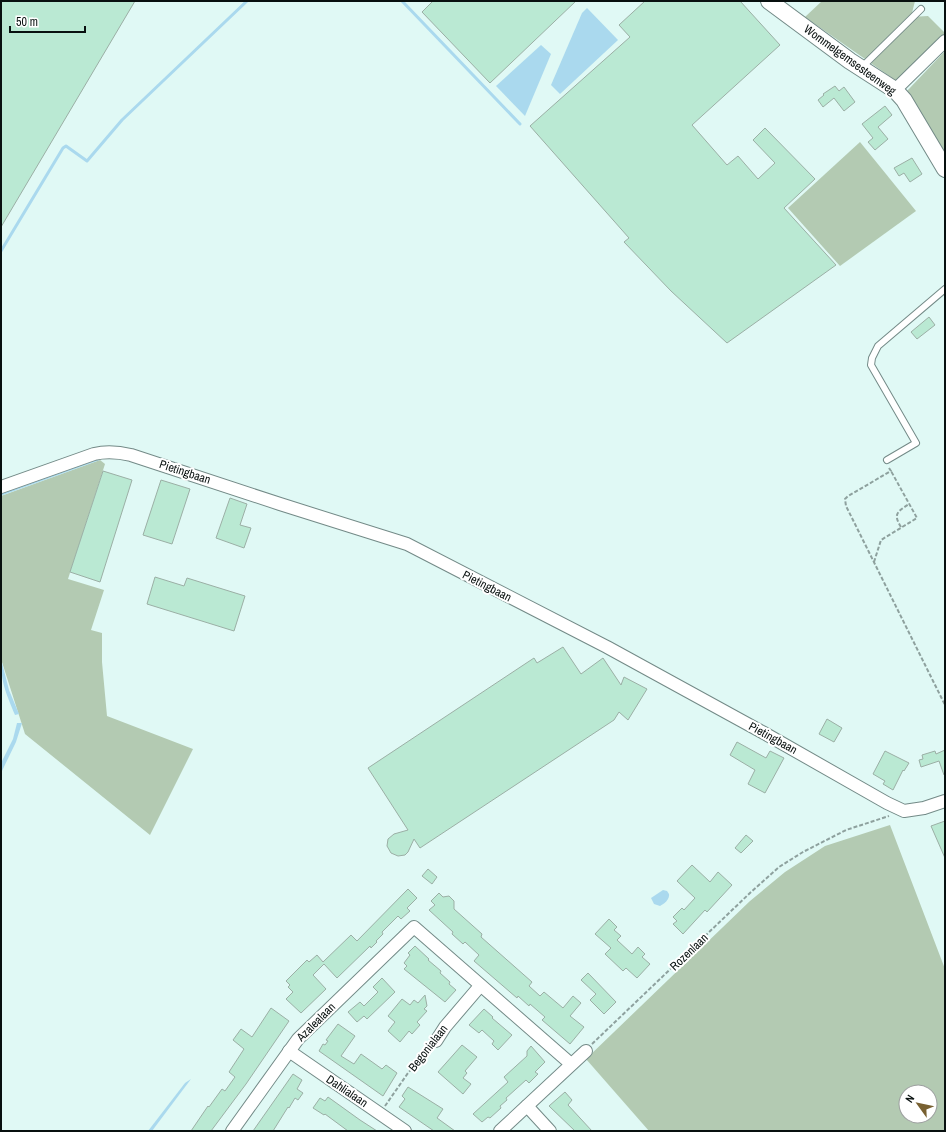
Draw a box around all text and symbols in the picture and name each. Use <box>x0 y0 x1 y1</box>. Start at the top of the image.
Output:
scale bar <box>10 8 85 34</box>
text: 50 m <box>16 14 38 30</box>
street label: Wommelgemsesteenweg <box>801 21 900 99</box>
street label: Pietingbaan <box>157 456 213 488</box>
street label: Pietingbaan <box>460 567 514 605</box>
street label: Pietingbaan <box>746 718 800 758</box>
street label: Rozenlaan <box>667 930 711 974</box>
street label: Azalealaan <box>292 999 339 1046</box>
street label: Begonialaan <box>405 1021 451 1075</box>
street label: Dahlialaan <box>323 1071 371 1111</box>
north arrow <box>898 1084 938 1124</box>
text: N <box>902 1092 917 1105</box>

